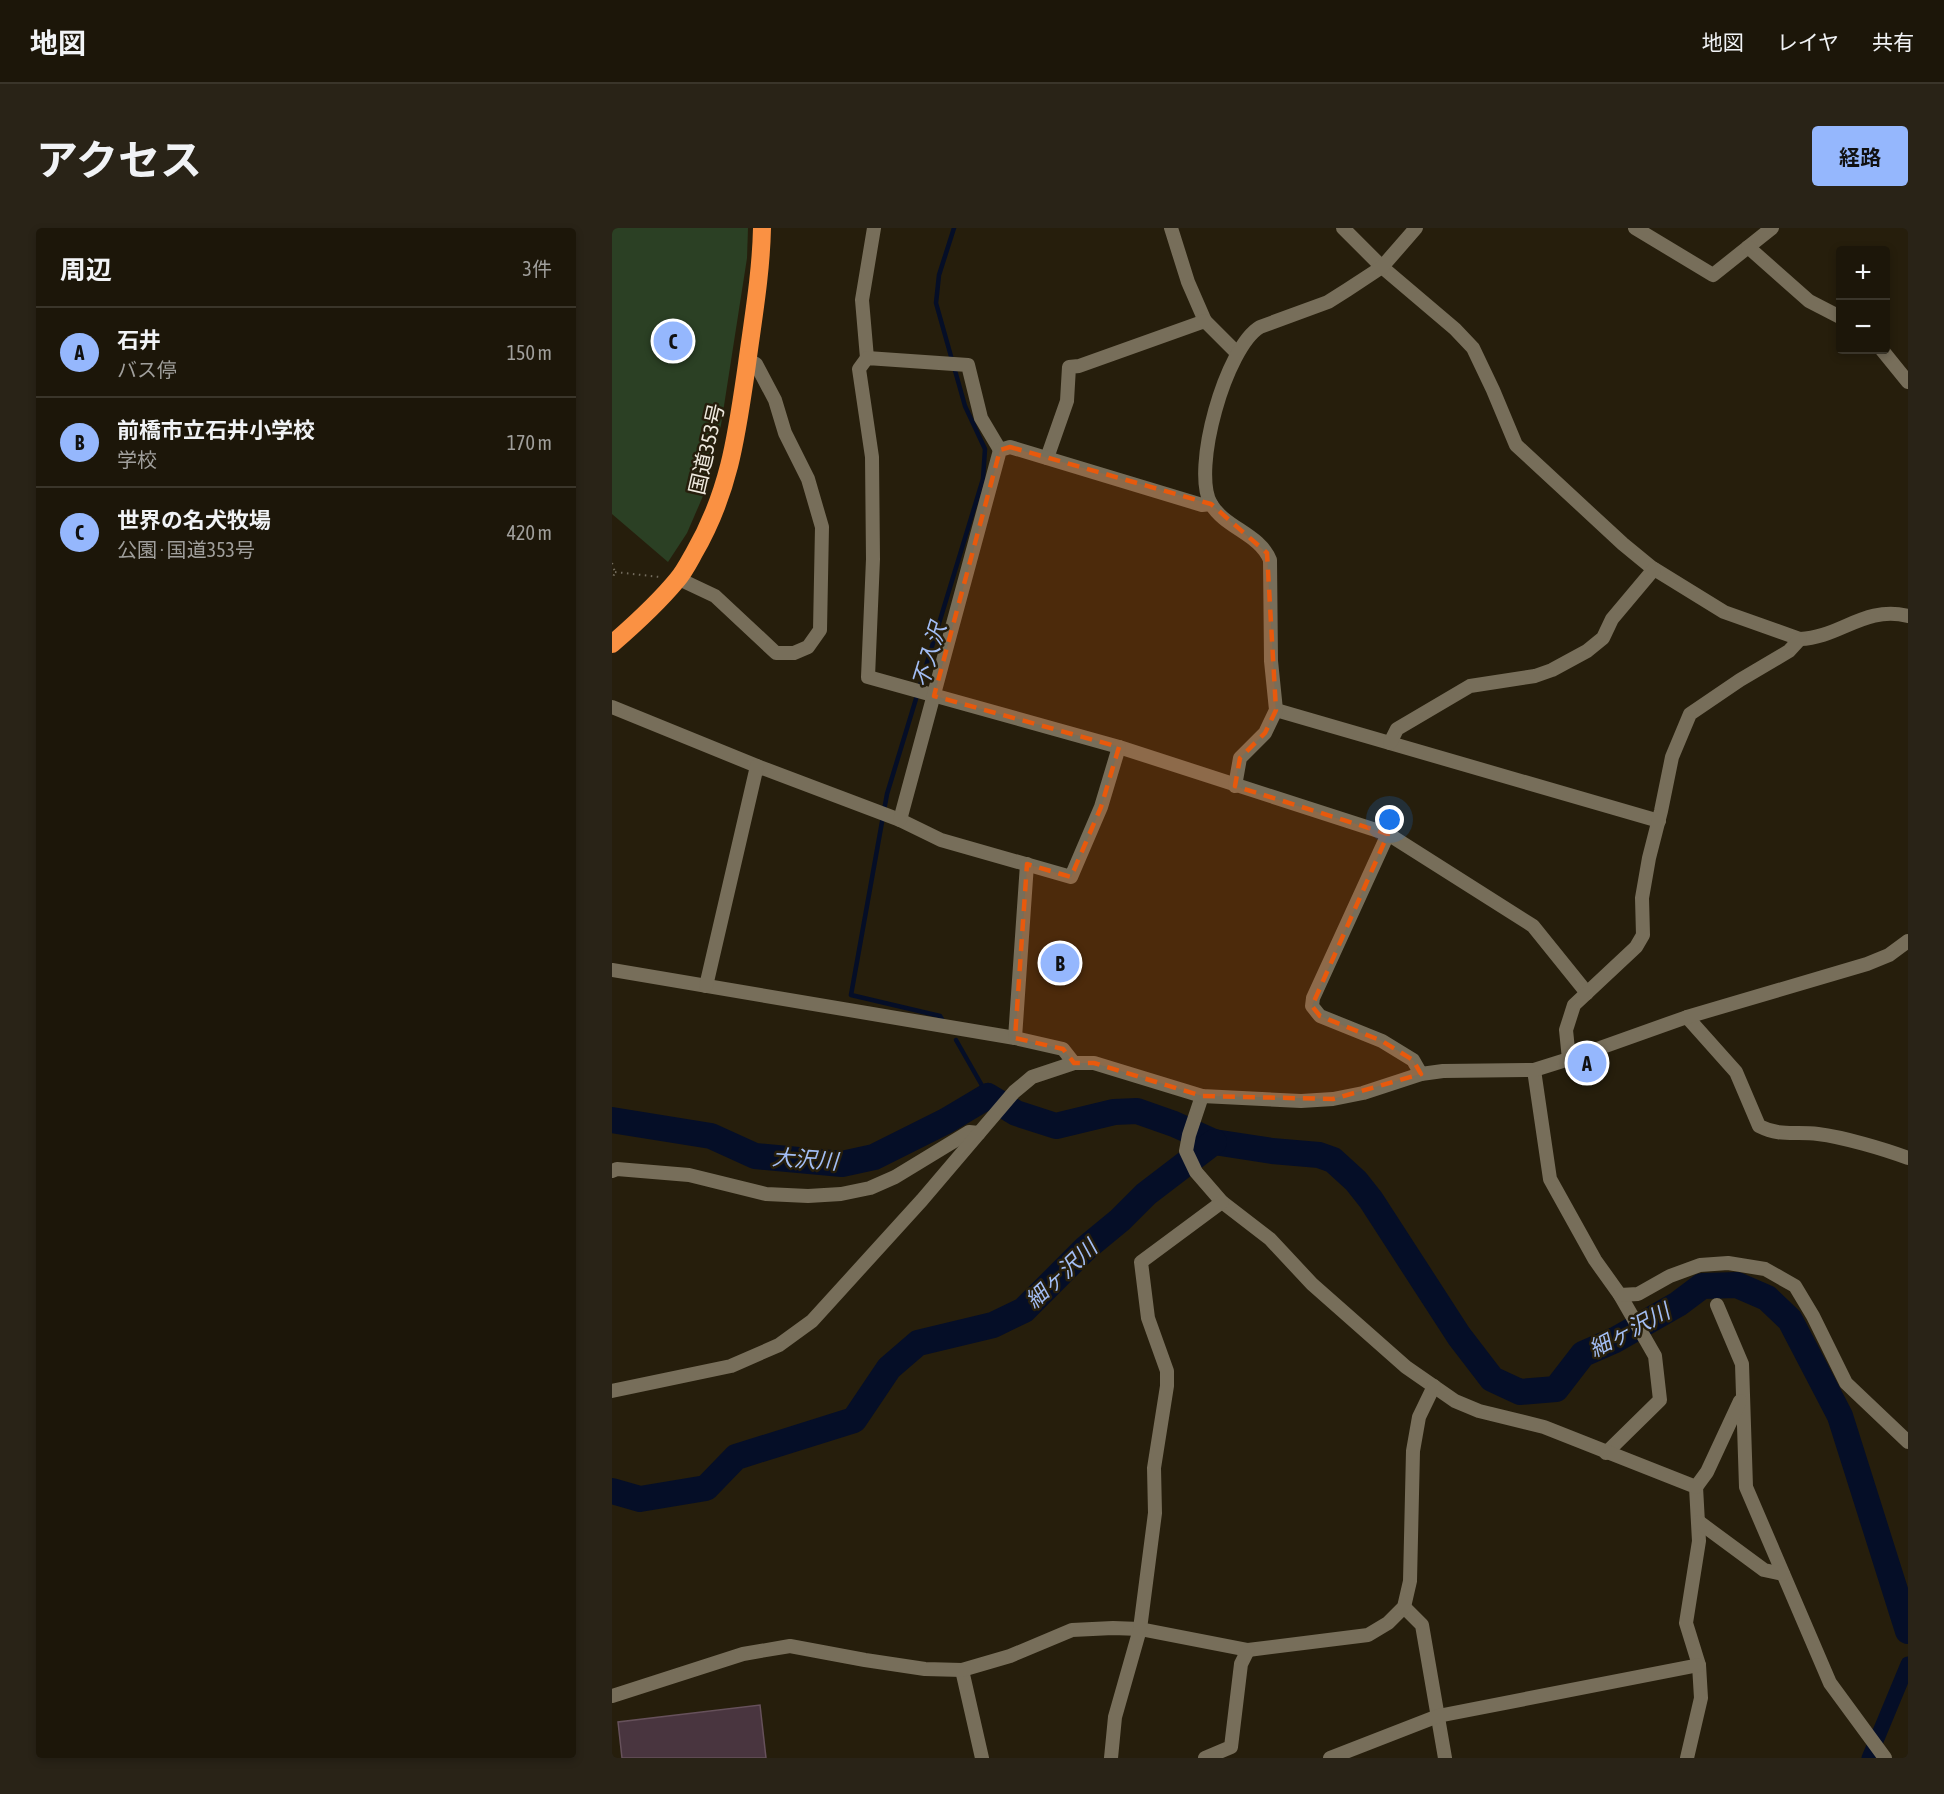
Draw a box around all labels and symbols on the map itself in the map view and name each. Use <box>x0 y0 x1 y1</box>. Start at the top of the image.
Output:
pin: C <box>654 318 692 364</box>
street label: 国道353号 <box>684 401 728 497</box>
water label: 不入沢 <box>907 617 952 690</box>
your location <box>1375 805 1404 834</box>
pin: B <box>1040 940 1080 986</box>
pin: A <box>1568 1040 1606 1086</box>
water label: 大沢川 <box>771 1144 841 1174</box>
water label: 細ヶ沢川 <box>1020 1233 1104 1314</box>
water label: 細ヶ沢川 <box>1584 1297 1676 1362</box>

